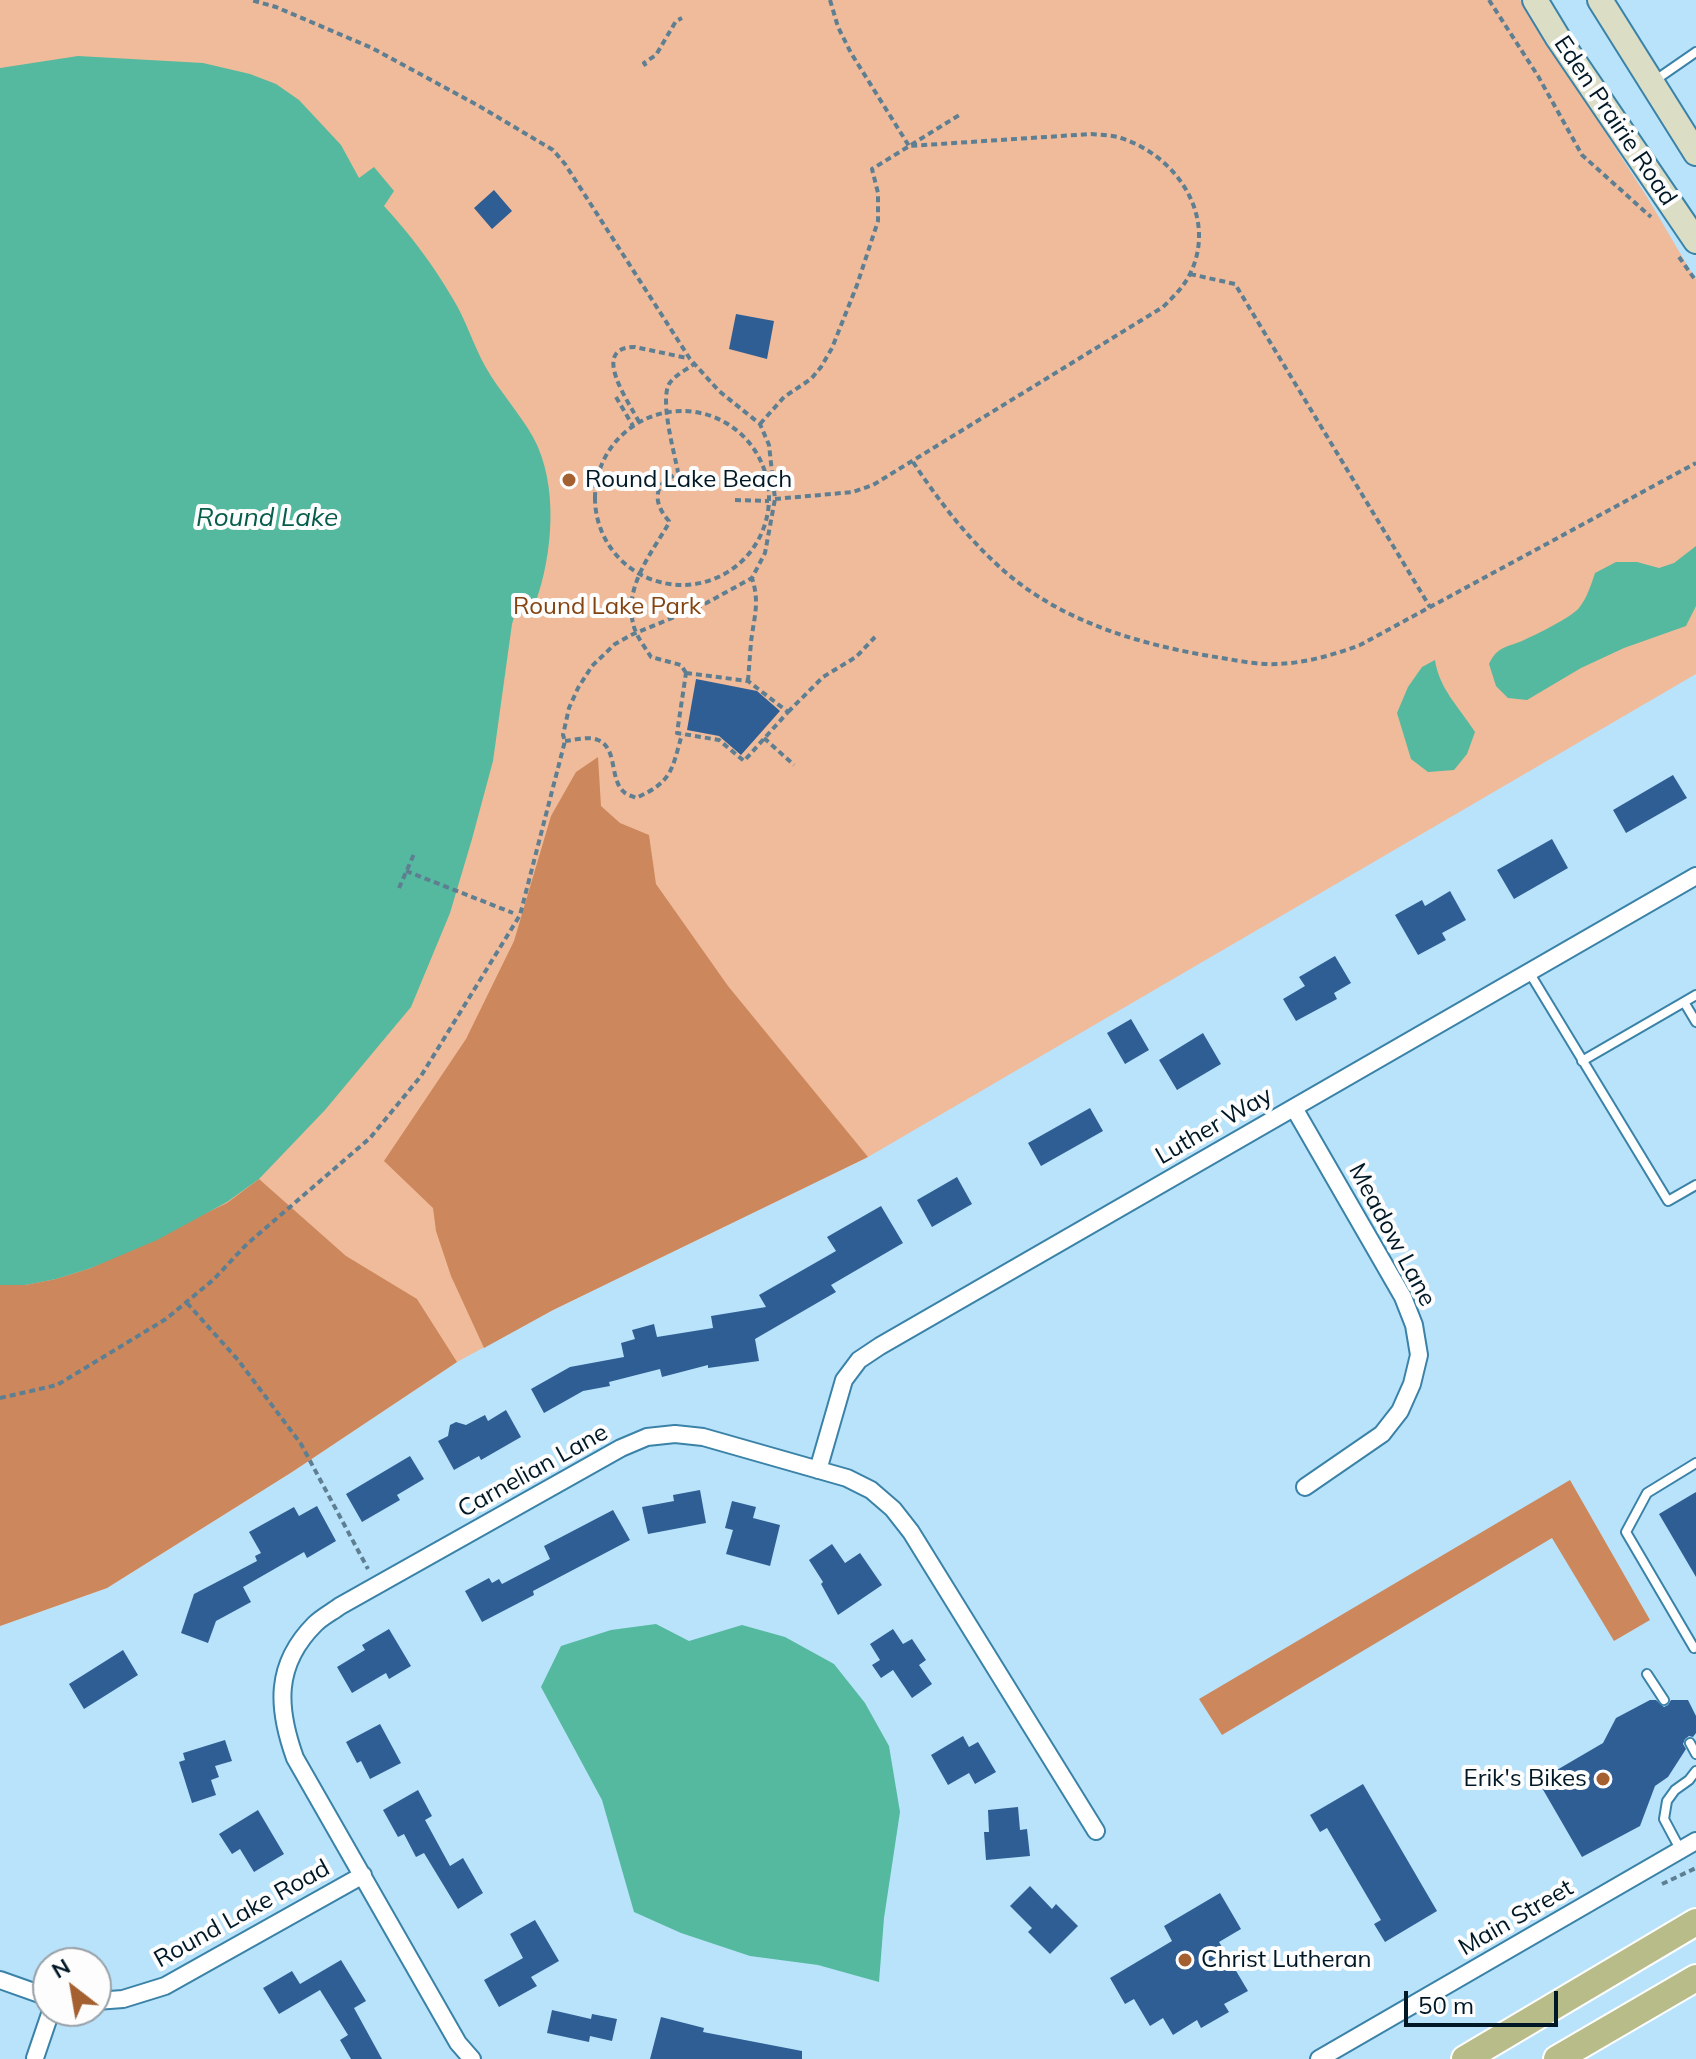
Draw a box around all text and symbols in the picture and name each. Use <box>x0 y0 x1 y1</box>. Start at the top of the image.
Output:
street label: Eden Prairie Road <box>1548 31 1682 211</box>
place label: Round Lake Beach <box>585 466 792 494</box>
marker: Round Lake Beach <box>560 471 578 489</box>
water label: Round Lake <box>196 502 338 534</box>
park label: Round Lake Park <box>513 593 701 621</box>
street label: Luther Way <box>1151 1081 1277 1171</box>
street label: Meadow Lane <box>1342 1159 1442 1311</box>
street label: Carnelian Lane <box>453 1418 613 1524</box>
place label: Erik's Bikes <box>1464 1765 1587 1793</box>
marker: Erik's Bikes <box>1594 1770 1612 1788</box>
street label: Round Lake Road <box>149 1854 335 1974</box>
street label: Main Street <box>1454 1874 1578 1962</box>
place label: Christ Lutheran <box>1201 1946 1372 1974</box>
north arrow <box>32 1947 112 2027</box>
marker: Christ Lutheran <box>1176 1951 1194 1969</box>
text: N <box>46 1952 75 1984</box>
scale bar <box>1408 1975 1562 2025</box>
text: 50 m <box>1418 1990 1474 2020</box>

